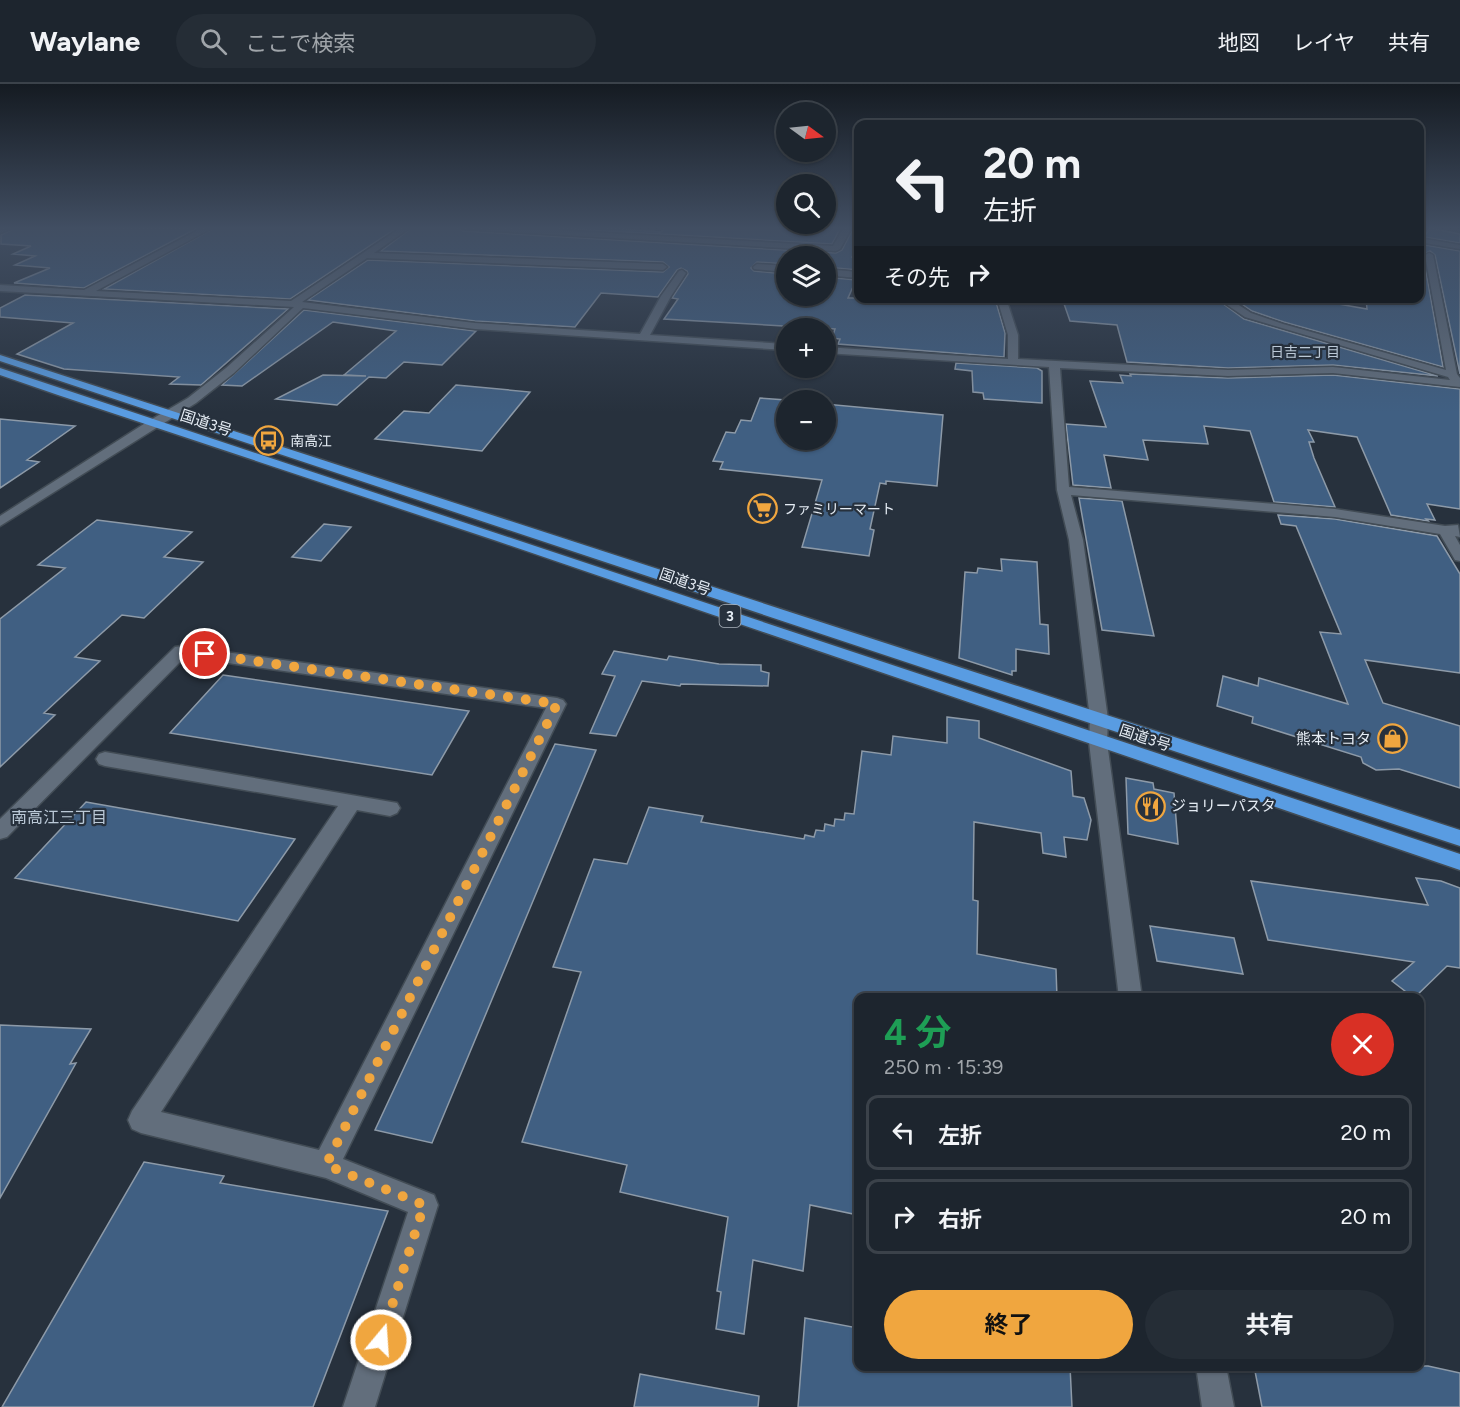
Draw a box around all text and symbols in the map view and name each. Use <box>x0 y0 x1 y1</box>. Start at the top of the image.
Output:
search box <box>176 14 596 68</box>
text: Waylane <box>30 24 140 58</box>
icon: search <box>197 25 230 58</box>
text: ここで検索 <box>245 30 355 57</box>
text: 地図 <box>1218 30 1260 55</box>
text: レイヤ <box>1293 30 1355 55</box>
text: 共有 <box>1388 30 1430 55</box>
north arrow <box>776 102 836 162</box>
map controls <box>776 102 836 450</box>
text: 20 m <box>983 138 1081 189</box>
icon: left <box>884 144 962 222</box>
button: search <box>776 174 836 234</box>
text: 左折 <box>983 194 1037 227</box>
button: layers <box>776 246 836 306</box>
icon: right <box>962 258 995 291</box>
text: その先 <box>884 264 950 291</box>
button: + <box>776 318 836 378</box>
district label: 日吉二丁目 <box>1270 344 1340 361</box>
button: − <box>776 390 836 450</box>
street label: 国道3号 <box>178 406 234 440</box>
bus stop icon: 南高江 <box>253 425 285 457</box>
place label: 南高江 <box>290 433 332 450</box>
supermarket icon: ファミリーマート <box>746 493 778 525</box>
place label: ファミリーマート <box>783 501 895 518</box>
street label: 国道3号 <box>657 565 713 599</box>
road number: 3 <box>720 605 740 627</box>
pin <box>179 628 230 679</box>
icon: arrive <box>188 637 221 670</box>
street label: 国道3号 <box>1117 721 1173 755</box>
shop icon: 熊本トヨタ <box>1376 723 1408 755</box>
place label: 熊本トヨタ <box>1296 730 1371 748</box>
restaurant icon: ジョリーパスタ <box>1134 790 1166 822</box>
place label: ジョリーパスタ <box>1171 797 1276 815</box>
district label: 南高江三丁目 <box>11 808 107 827</box>
text: 4 分 <box>884 1011 951 1054</box>
button: close <box>1331 1013 1394 1076</box>
text: 250 m · 15:39 <box>884 1055 1003 1079</box>
icon: left <box>887 1116 920 1149</box>
text: 20 m <box>1340 1119 1391 1146</box>
text: 左折 <box>938 1122 982 1149</box>
icon: right <box>887 1200 920 1233</box>
text: 20 m <box>1340 1203 1391 1230</box>
text: 右折 <box>938 1206 982 1233</box>
button: 終了 <box>884 1290 1133 1359</box>
button: 共有 <box>1145 1290 1394 1359</box>
position arrow <box>349 1308 413 1372</box>

